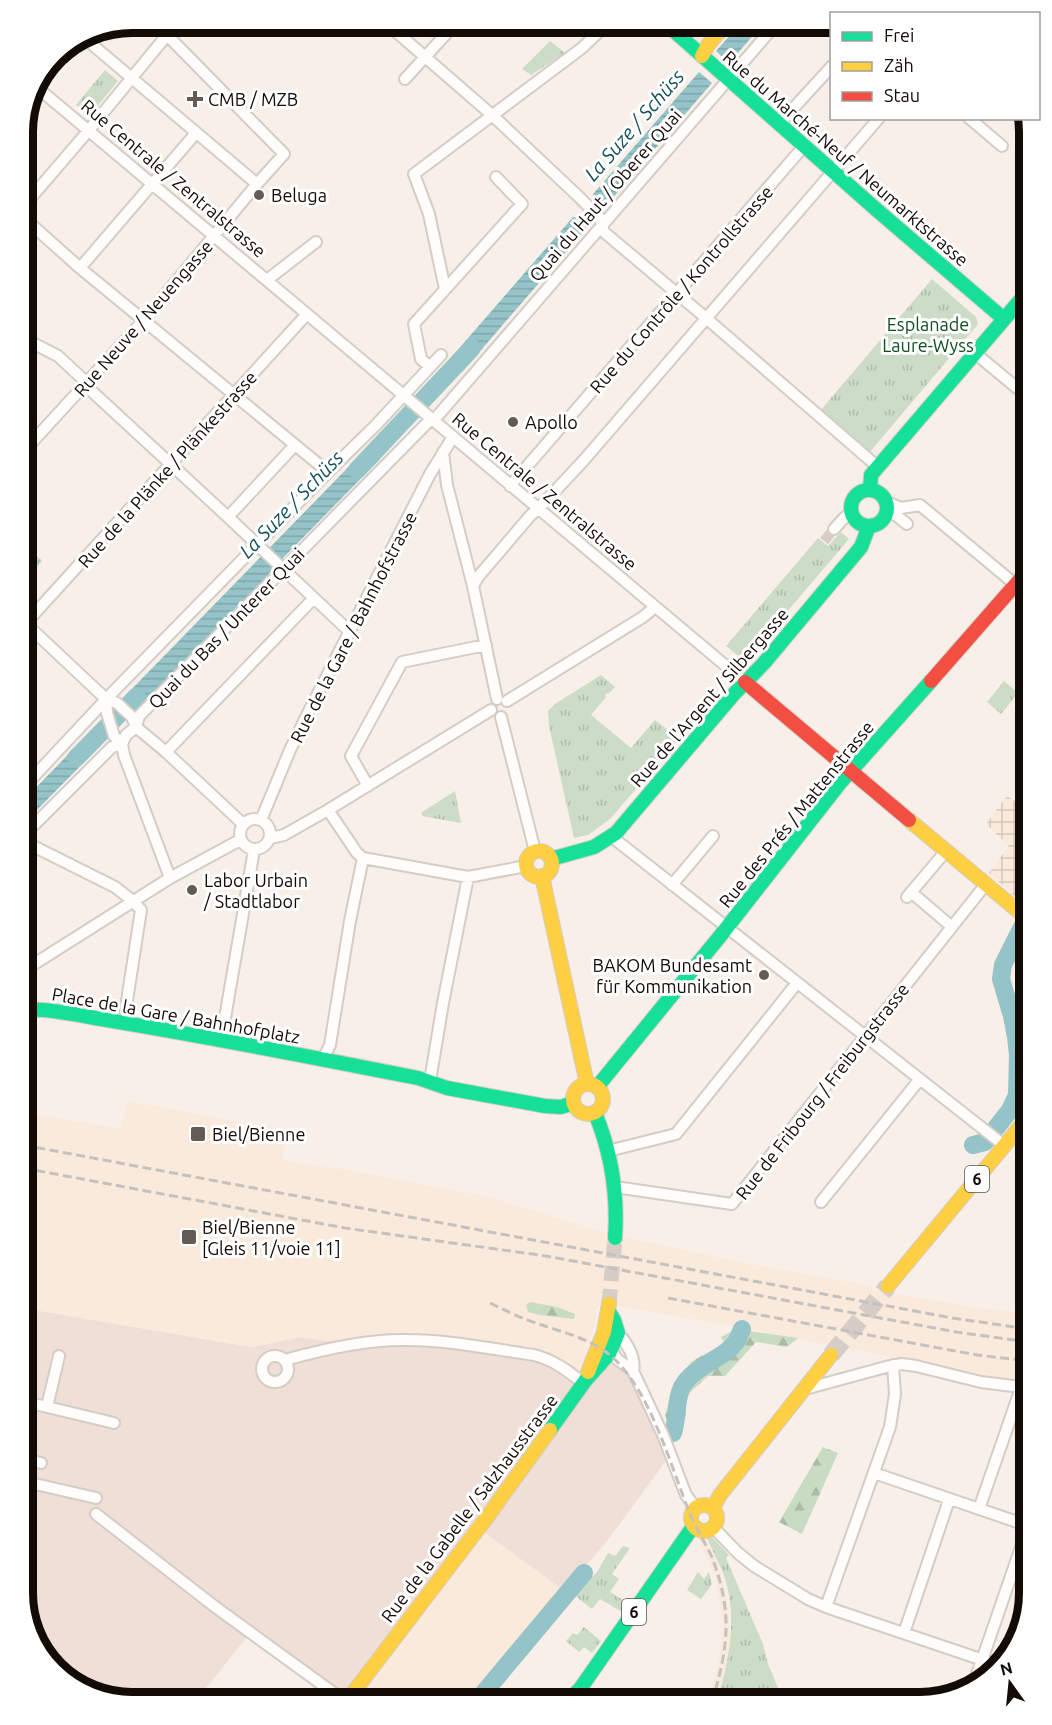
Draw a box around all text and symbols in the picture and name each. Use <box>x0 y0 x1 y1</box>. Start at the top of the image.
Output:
legend <box>830 12 1040 120</box>
text: Frei <box>884 25 914 45</box>
street label: Rue du Marché-Neuf / Neumarktstrasse <box>719 46 973 270</box>
text: Zäh <box>884 55 914 75</box>
water label: La Suze / Schüss <box>580 64 689 185</box>
text: Stau <box>884 85 920 105</box>
place label: CMB / MZB <box>208 89 298 109</box>
marker: CMB / MZB <box>186 90 204 108</box>
street label: Rue Centrale / Zentralstrasse <box>78 95 270 261</box>
street label: Quai du Haut / Oberer Quai <box>525 105 686 286</box>
street label: Rue du Contrôle / Kontrollstrasse <box>586 181 776 397</box>
place label: Beluga <box>271 185 327 205</box>
marker: Beluga <box>252 188 266 202</box>
street label: Rue Neuve / Neuengasse <box>70 236 216 400</box>
park label: Esplanade Laure-Wyss <box>882 314 974 355</box>
street label: Rue de la Plänke / Plänkestrasse <box>74 367 260 571</box>
street label: Rue Centrale / Zentralstrasse <box>449 408 641 574</box>
place label: Apollo <box>525 412 578 432</box>
marker: Apollo <box>506 415 520 429</box>
water label: La Suze / Schüss <box>234 445 348 562</box>
street label: Rue de la Gare / Bahnhofstrasse <box>286 508 420 746</box>
street label: Quai du Bas / Unterer Quai <box>144 544 309 713</box>
street label: Rue de l'Argent / Silbergasse <box>626 604 792 790</box>
street label: Rue des Prés / Mattenstrasse <box>715 717 877 911</box>
place label: Labor Urbain / Stadtlabor <box>203 870 308 911</box>
marker: Labor Urbain / Stadtlabor <box>185 883 199 897</box>
place label: BAKOM Bundesamt für Kommunikation <box>593 955 752 996</box>
marker: BAKOM Bundesamt für Kommunikation <box>757 968 771 982</box>
street label: Rue de Fribourg / Freiburgstrasse <box>731 979 913 1203</box>
street label: Place de la Gare / Bahnhofplatz <box>50 983 302 1047</box>
place label: Biel/Bienne <box>212 1124 305 1144</box>
marker: Biel/Bienne <box>189 1125 207 1143</box>
road number: 6 <box>965 1166 989 1192</box>
place label: Biel/Bienne [Gleis 11/voie 11] <box>202 1217 341 1258</box>
marker: Biel/Bienne [Gleis 11/voie 11] <box>180 1228 198 1246</box>
street label: Rue de la Gabelle / Salzhausstrasse <box>377 1390 561 1626</box>
road number: 6 <box>622 1599 646 1625</box>
north arrow <box>980 1653 1040 1713</box>
text: N <box>998 1658 1014 1679</box>

